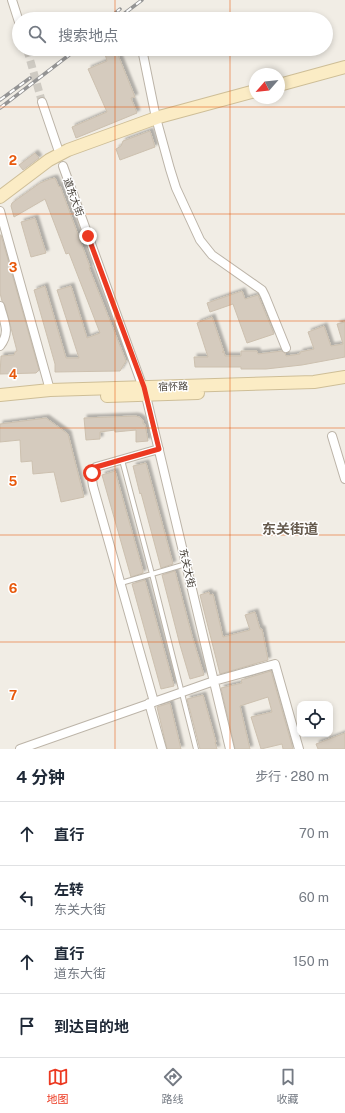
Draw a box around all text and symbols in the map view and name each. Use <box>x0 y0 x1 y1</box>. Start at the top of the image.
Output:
search box <box>12 12 333 56</box>
icon: search <box>26 23 48 45</box>
text: 搜索地点 <box>58 27 118 44</box>
north arrow <box>249 68 285 104</box>
text: 2 <box>9 153 17 168</box>
street label: 道东大街 <box>62 176 86 218</box>
route end <box>79 227 97 245</box>
text: 3 <box>9 260 18 275</box>
text: 4 <box>9 367 18 382</box>
street label: 宿怀路 <box>158 379 188 393</box>
route start <box>83 464 101 482</box>
text: 5 <box>9 474 18 489</box>
district label: 东关街道 <box>262 521 318 537</box>
street label: 东关大街 <box>178 547 198 589</box>
text: 6 <box>9 581 18 596</box>
text: 7 <box>9 688 17 703</box>
map controls <box>297 701 333 737</box>
button: locate <box>297 701 333 737</box>
text: 4 分钟 <box>16 767 65 787</box>
text: 步行 · 280 m <box>255 769 329 784</box>
icon: ahead <box>16 823 38 845</box>
text: 直行 <box>54 826 84 843</box>
text: 70 m <box>299 826 329 841</box>
text: 左转 <box>54 881 84 898</box>
icon: left <box>16 887 38 909</box>
text: 60 m <box>299 890 329 905</box>
text: 东关大街 <box>54 902 106 917</box>
text: 直行 <box>54 945 84 962</box>
icon: ahead <box>16 951 38 973</box>
text: 150 m <box>293 954 329 969</box>
text: 道东大街 <box>54 966 106 981</box>
icon: arrive <box>16 1015 38 1037</box>
text: 到达目的地 <box>54 1018 129 1035</box>
tab: 地图 <box>47 1066 69 1106</box>
tab: 路线 <box>162 1066 184 1106</box>
tab: 收藏 <box>277 1066 299 1106</box>

